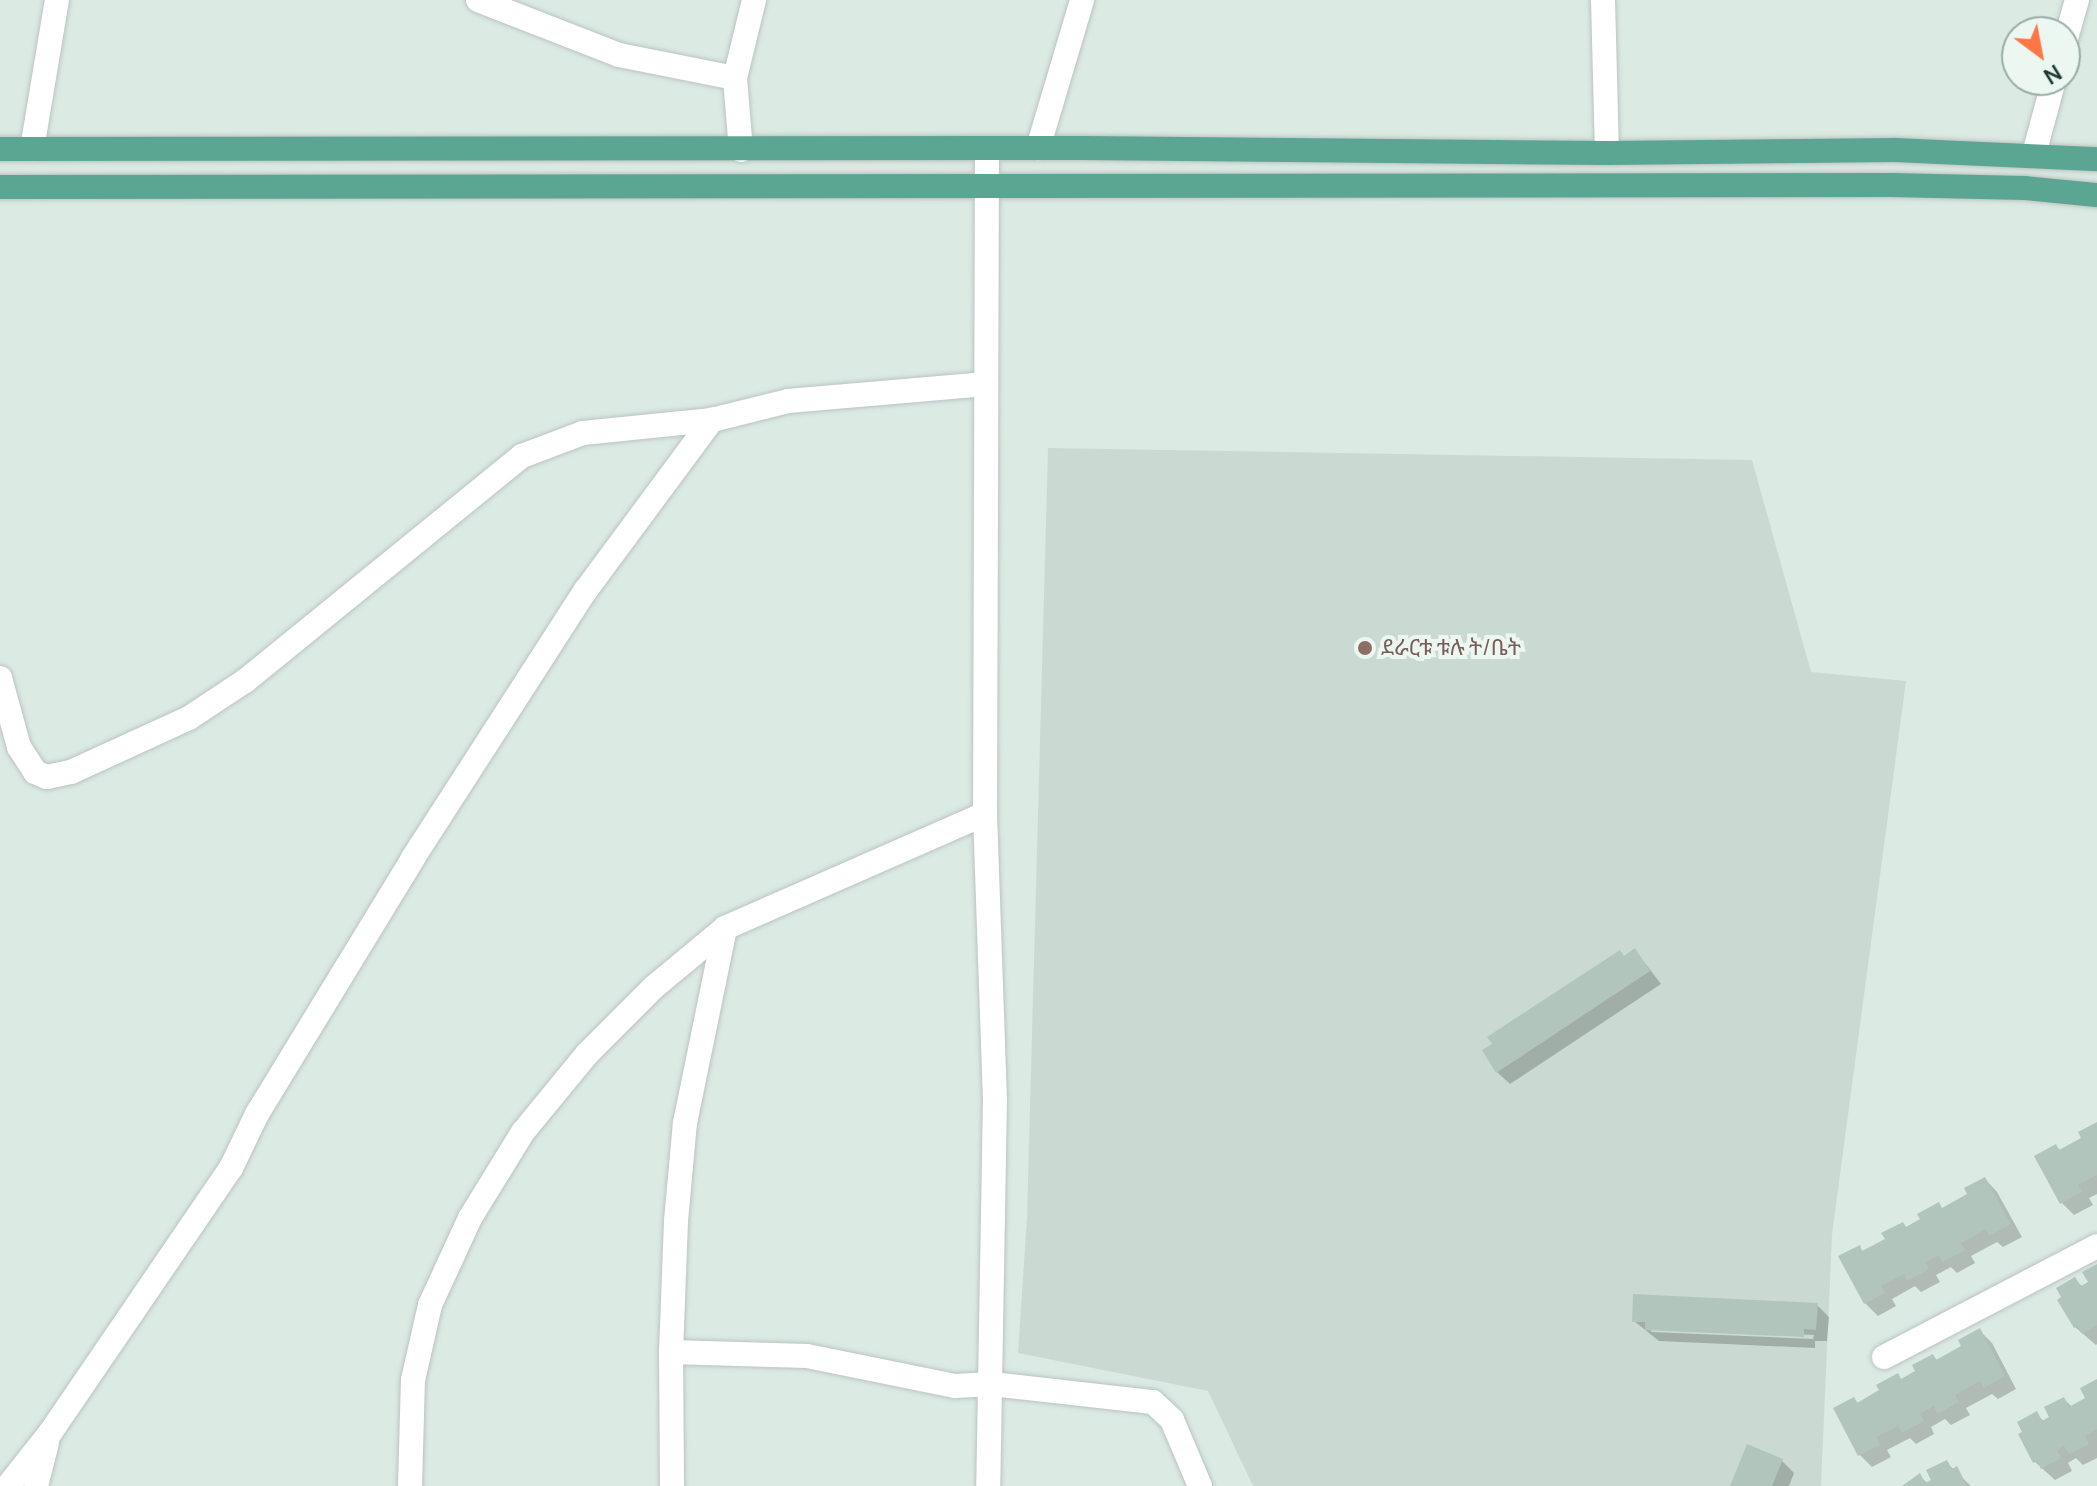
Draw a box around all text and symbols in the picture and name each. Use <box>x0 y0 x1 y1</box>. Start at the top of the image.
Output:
north arrow <box>2001 16 2081 96</box>
text: N <box>2038 58 2067 92</box>
place label: ደራርቱ ቱሉ ት/ቤት <box>1381 635 1521 661</box>
marker: ደራርቱ ቱሉ ት/ቤት <box>1356 639 1374 657</box>

